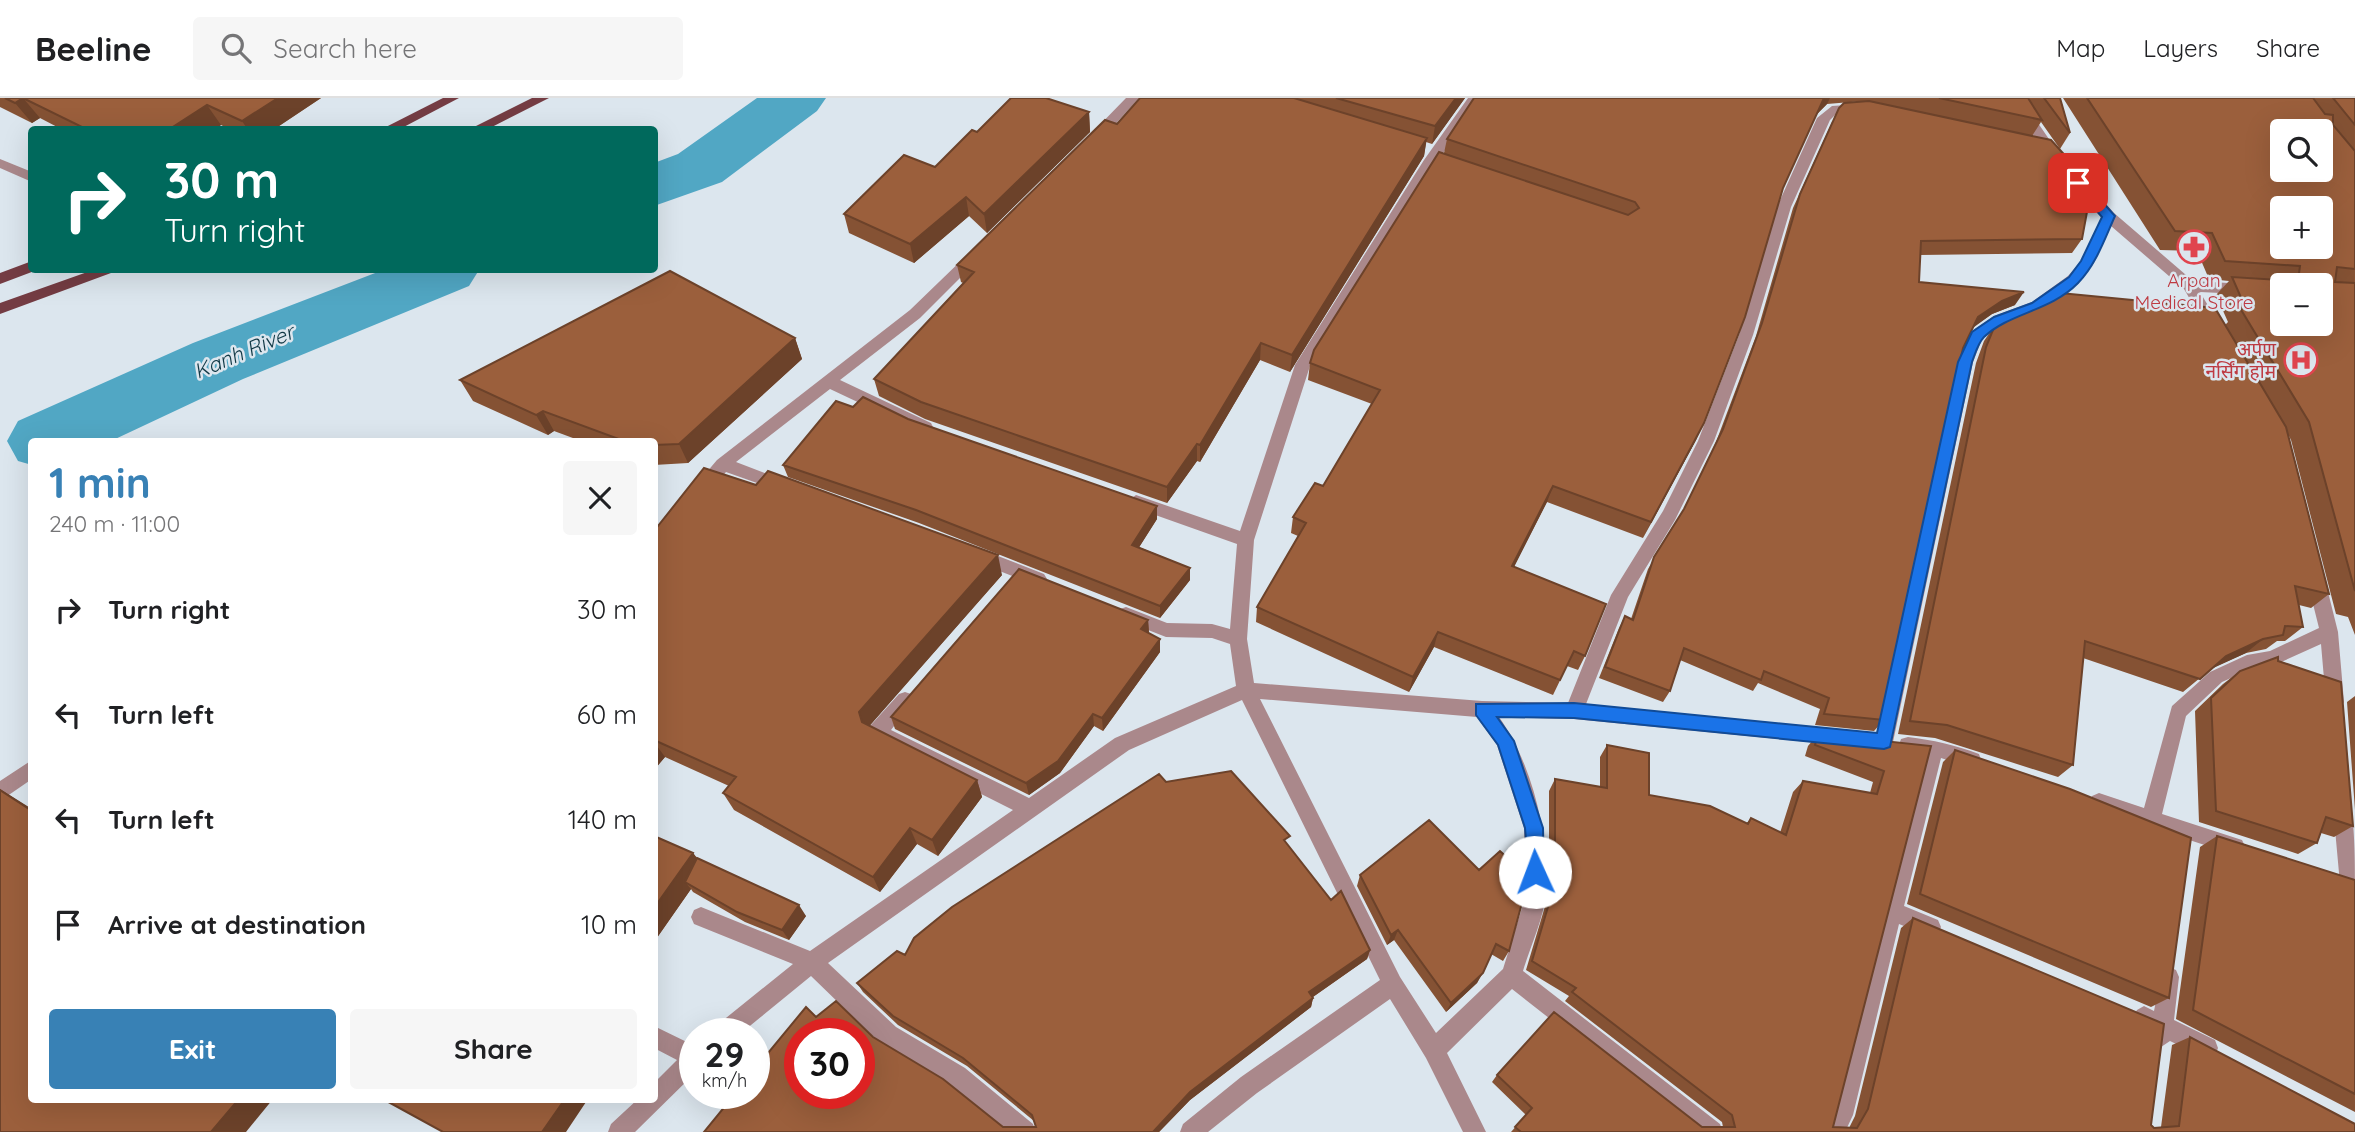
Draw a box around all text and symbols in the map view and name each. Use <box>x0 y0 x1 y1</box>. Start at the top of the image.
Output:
search box <box>193 17 683 80</box>
text: Beeline <box>35 28 151 69</box>
icon: search <box>217 29 255 67</box>
text: Search here <box>273 32 417 65</box>
text: Map <box>2056 33 2105 63</box>
text: Layers <box>2143 33 2218 63</box>
text: Share <box>2256 33 2320 63</box>
map controls <box>2270 119 2333 336</box>
button: search <box>2270 119 2333 182</box>
text: 30 m <box>164 149 279 210</box>
pin <box>2048 153 2108 213</box>
icon: right <box>49 154 140 245</box>
icon: arrive <box>2059 164 2097 202</box>
button: + <box>2270 196 2333 259</box>
text: Turn right <box>164 210 305 250</box>
pharmacy icon: Arpan Medical Store <box>2175 228 2213 266</box>
place label: Arpan Medical Store <box>2134 268 2254 314</box>
button: − <box>2270 273 2333 336</box>
water label: Kanh River <box>190 317 300 384</box>
place label: अर्पण नर्सिंग होम <box>2205 337 2277 383</box>
hospital icon: अर्पण नर्सिंग होम <box>2282 341 2320 379</box>
text: 1 min <box>49 456 151 509</box>
button: close <box>563 461 637 535</box>
text: 240 m · 11:00 <box>49 509 180 538</box>
icon: right <box>49 591 87 629</box>
text: Turn right <box>108 593 230 626</box>
text: 30 m <box>577 593 637 626</box>
icon: left <box>49 696 87 734</box>
text: Turn left <box>108 698 215 731</box>
text: 60 m <box>577 698 637 731</box>
icon: left <box>49 801 87 839</box>
text: Turn left <box>108 803 215 836</box>
text: 140 m <box>568 803 637 836</box>
position arrow <box>1498 835 1572 909</box>
icon: arrive <box>49 906 87 944</box>
text: Arrive at destination <box>108 908 366 941</box>
text: 10 m <box>581 908 637 941</box>
button: Exit <box>49 1009 336 1089</box>
button: Share <box>350 1009 637 1089</box>
speed limit sign: 30 <box>784 1018 875 1109</box>
text: 29 <box>705 1032 744 1076</box>
text: km/h <box>702 1069 747 1092</box>

